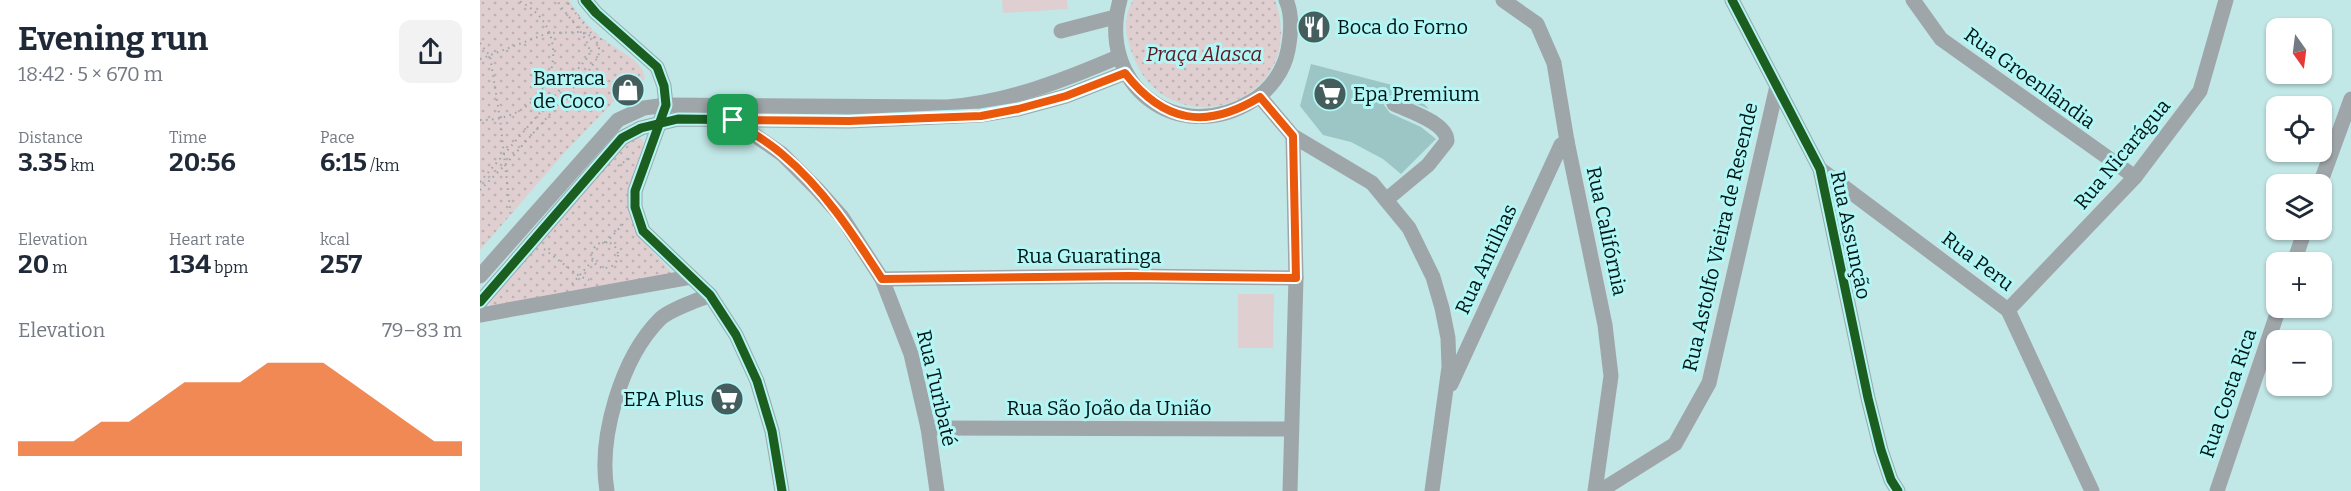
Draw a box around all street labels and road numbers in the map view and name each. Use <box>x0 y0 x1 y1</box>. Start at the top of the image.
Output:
street label: Rua Groenlândia <box>1960 22 2100 134</box>
street label: Rua Nicarágua <box>2069 94 2175 214</box>
street label: Rua Astolfo Vieira de Resende <box>1677 100 1763 374</box>
street label: Rua Califórnia <box>1582 164 1632 298</box>
street label: Rua Assunção <box>1826 169 1876 301</box>
street label: Rua Antilhas <box>1450 200 1522 318</box>
street label: Rua Peru <box>1937 226 2019 296</box>
street label: Rua Guaratinga <box>1017 244 1162 268</box>
street label: Rua Costa Rica <box>2195 325 2261 461</box>
street label: Rua Turibaté <box>912 327 962 449</box>
street label: Rua São João da União <box>1007 396 1211 420</box>

